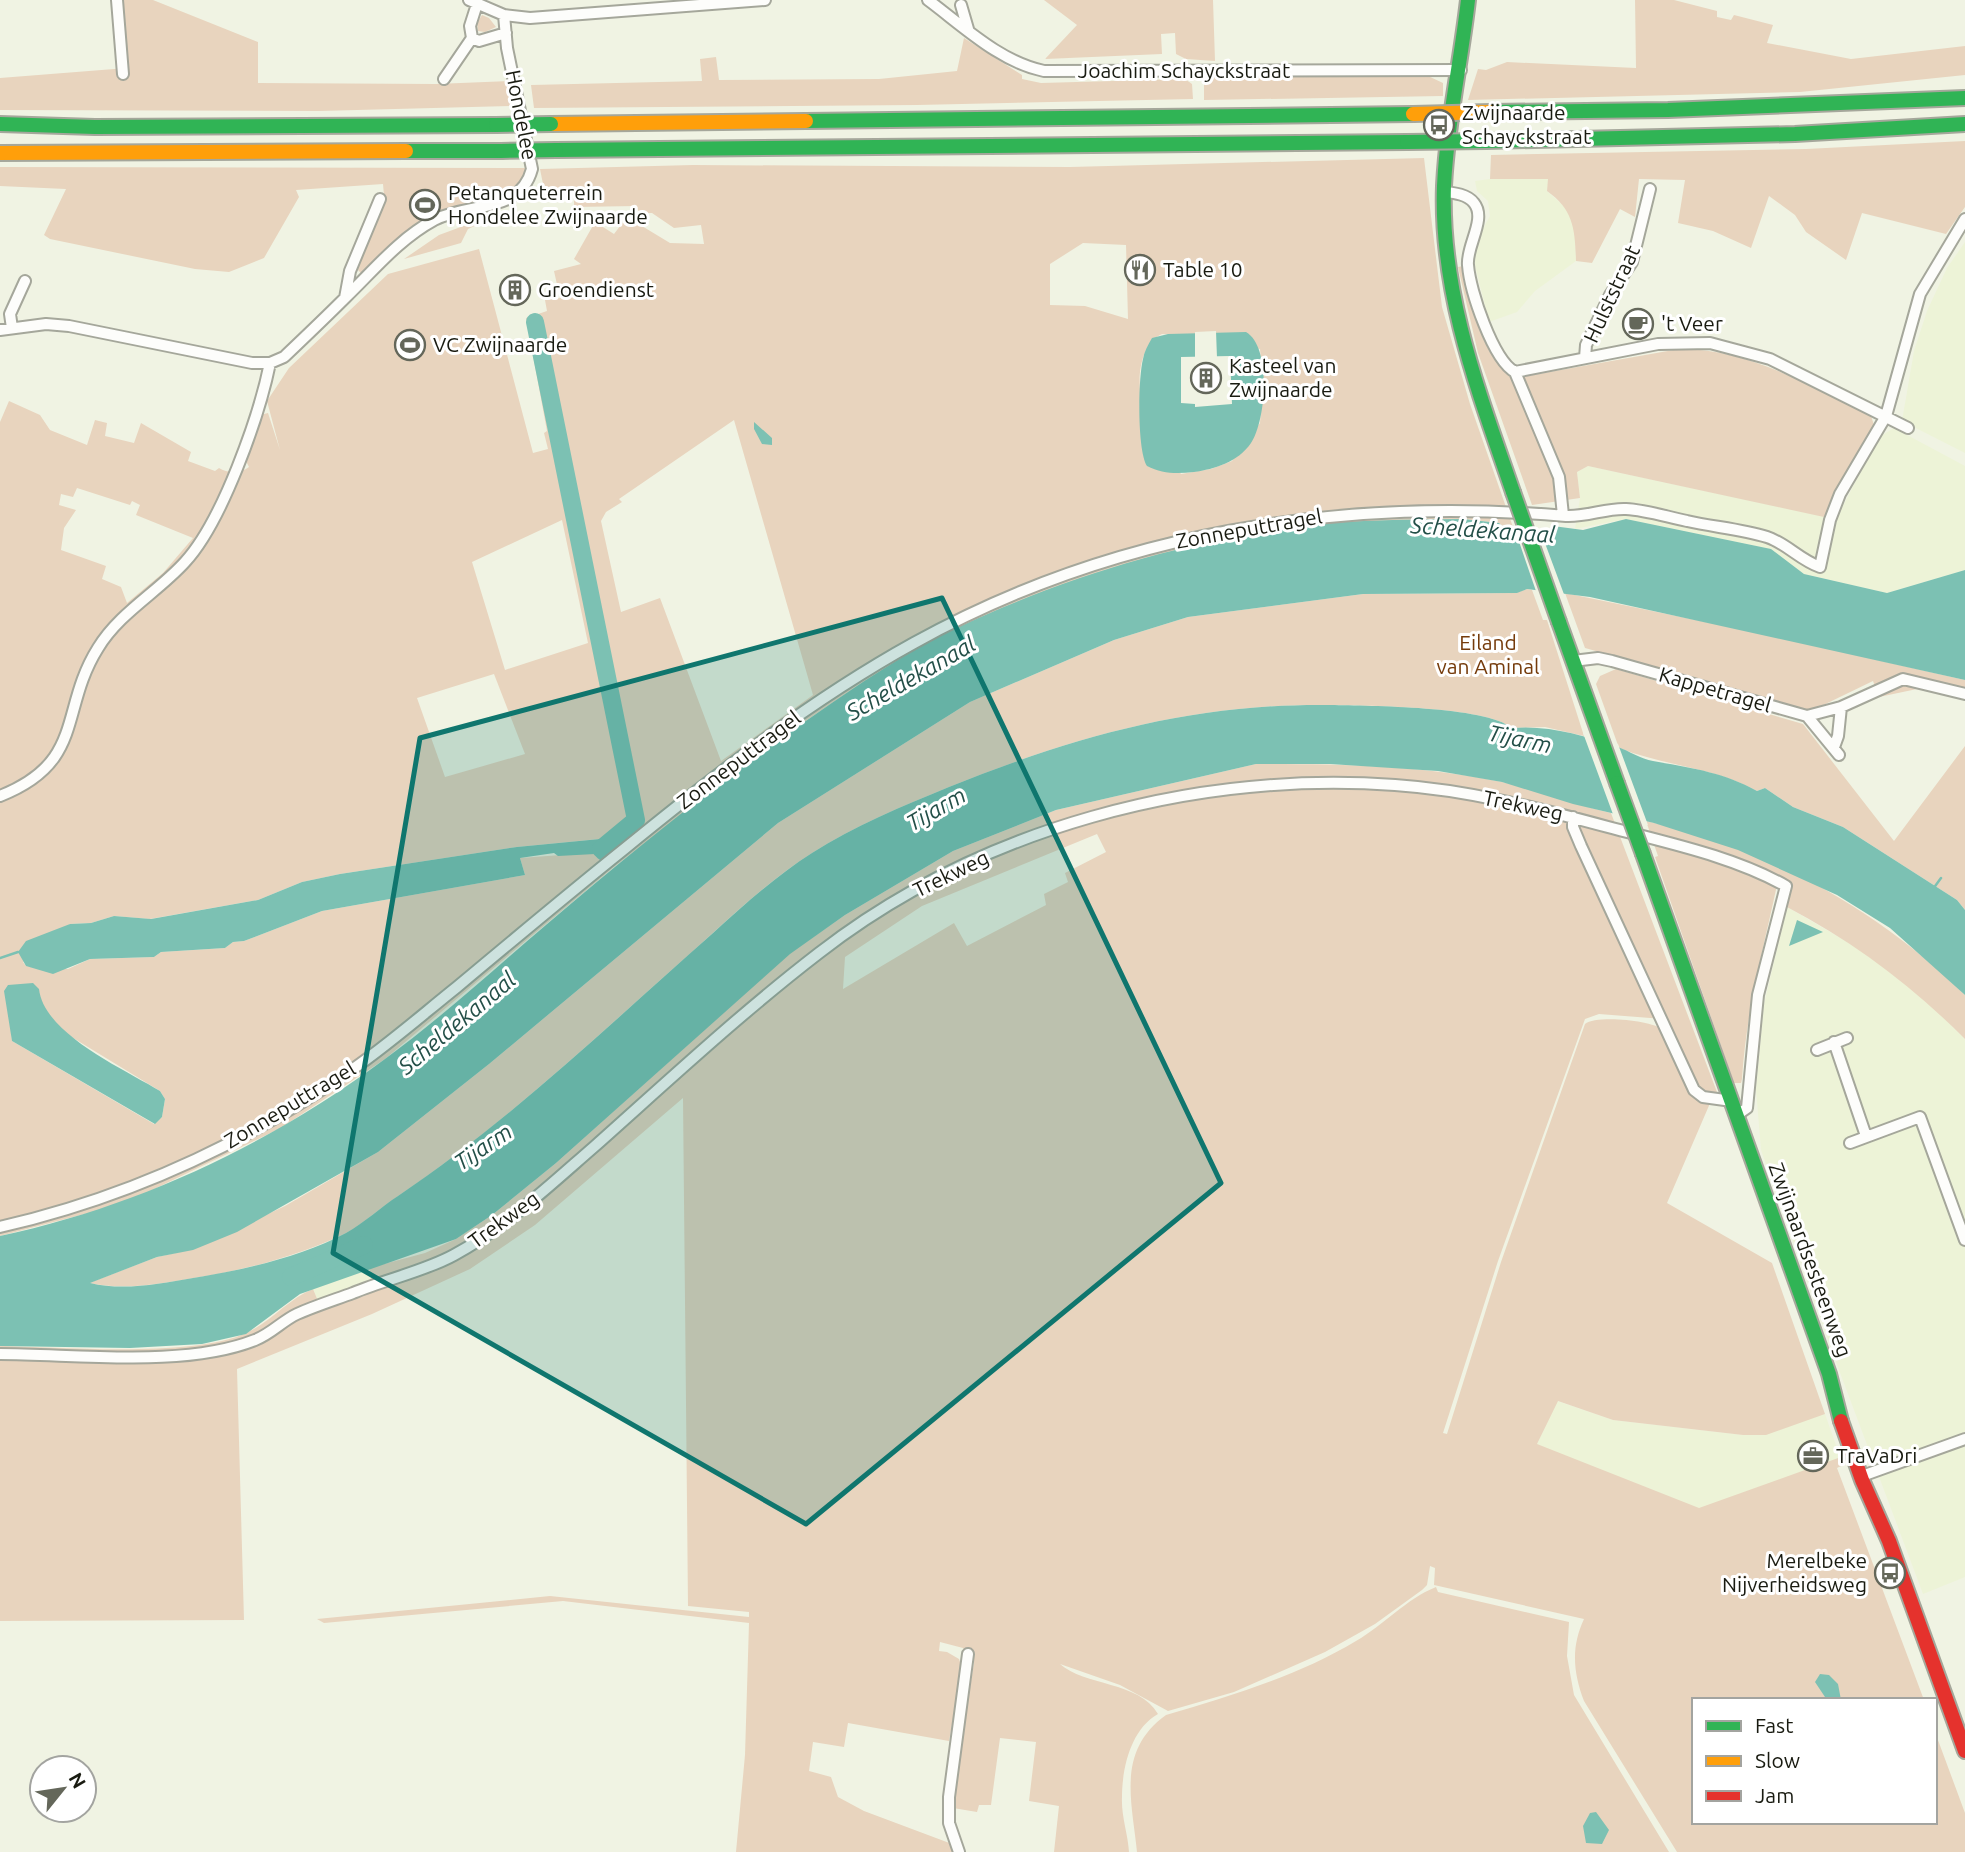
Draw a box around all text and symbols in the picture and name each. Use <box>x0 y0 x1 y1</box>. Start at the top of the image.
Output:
street label: Joachim Schayckstraat <box>1078 58 1290 82</box>
street label: Hondelee <box>501 68 542 162</box>
place label: Zwijnaarde Schayckstraat <box>1462 100 1591 148</box>
bus stop icon: Zwijnaarde Schayckstraat <box>1422 108 1456 142</box>
place label: Petanqueterrein Hondelee Zwijnaarde <box>448 180 648 228</box>
sports icon: Petanqueterrein Hondelee Zwijnaarde <box>408 188 442 222</box>
street label: Hulststraat <box>1578 241 1644 346</box>
restaurant icon: Table 10 <box>1123 253 1157 287</box>
place label: Table 10 <box>1163 257 1243 281</box>
building icon: Groendienst <box>498 273 532 307</box>
place label: Groendienst <box>538 277 654 301</box>
cafe icon: 't Veer <box>1621 307 1655 341</box>
place label: 't Veer <box>1661 311 1723 335</box>
sports icon: VC Zwijnaarde <box>393 328 427 362</box>
place label: VC Zwijnaarde <box>433 332 567 356</box>
place label: Kasteel van Zwijnaarde <box>1229 353 1336 401</box>
building icon: Kasteel van Zwijnaarde <box>1189 361 1223 395</box>
street label: Zonneputtragel <box>1174 503 1324 553</box>
water label: Scheldekanaal <box>1409 512 1557 547</box>
water label: Scheldekanaal <box>841 630 980 725</box>
park label: Eiland van Aminal <box>1437 630 1539 678</box>
street label: Kappetragel <box>1656 662 1774 717</box>
street label: Zonneputtragel <box>672 705 805 813</box>
water label: Tijarm <box>1486 720 1554 757</box>
water label: Tijarm <box>902 782 970 835</box>
street label: Trekweg <box>1481 785 1565 825</box>
street label: Trekweg <box>909 845 992 902</box>
water label: Scheldekanaal <box>392 966 521 1079</box>
street label: Zonneputtragel <box>220 1056 359 1153</box>
water label: Tijarm <box>449 1118 516 1175</box>
street label: Zwijnaardsesteenweg <box>1765 1159 1857 1360</box>
street label: Trekweg <box>464 1186 543 1253</box>
office icon: TraVaDri <box>1796 1439 1830 1473</box>
place label: TraVaDri <box>1836 1443 1917 1467</box>
place label: Merelbeke Nijverheidsweg <box>1722 1548 1867 1596</box>
bus stop icon: Merelbeke Nijverheidsweg <box>1873 1556 1907 1590</box>
legend <box>1692 1698 1937 1824</box>
text: Fast <box>1755 1713 1793 1737</box>
text: Slow <box>1755 1748 1800 1772</box>
north arrow <box>28 1754 98 1824</box>
text: N <box>65 1769 91 1792</box>
text: Jam <box>1755 1783 1794 1807</box>

